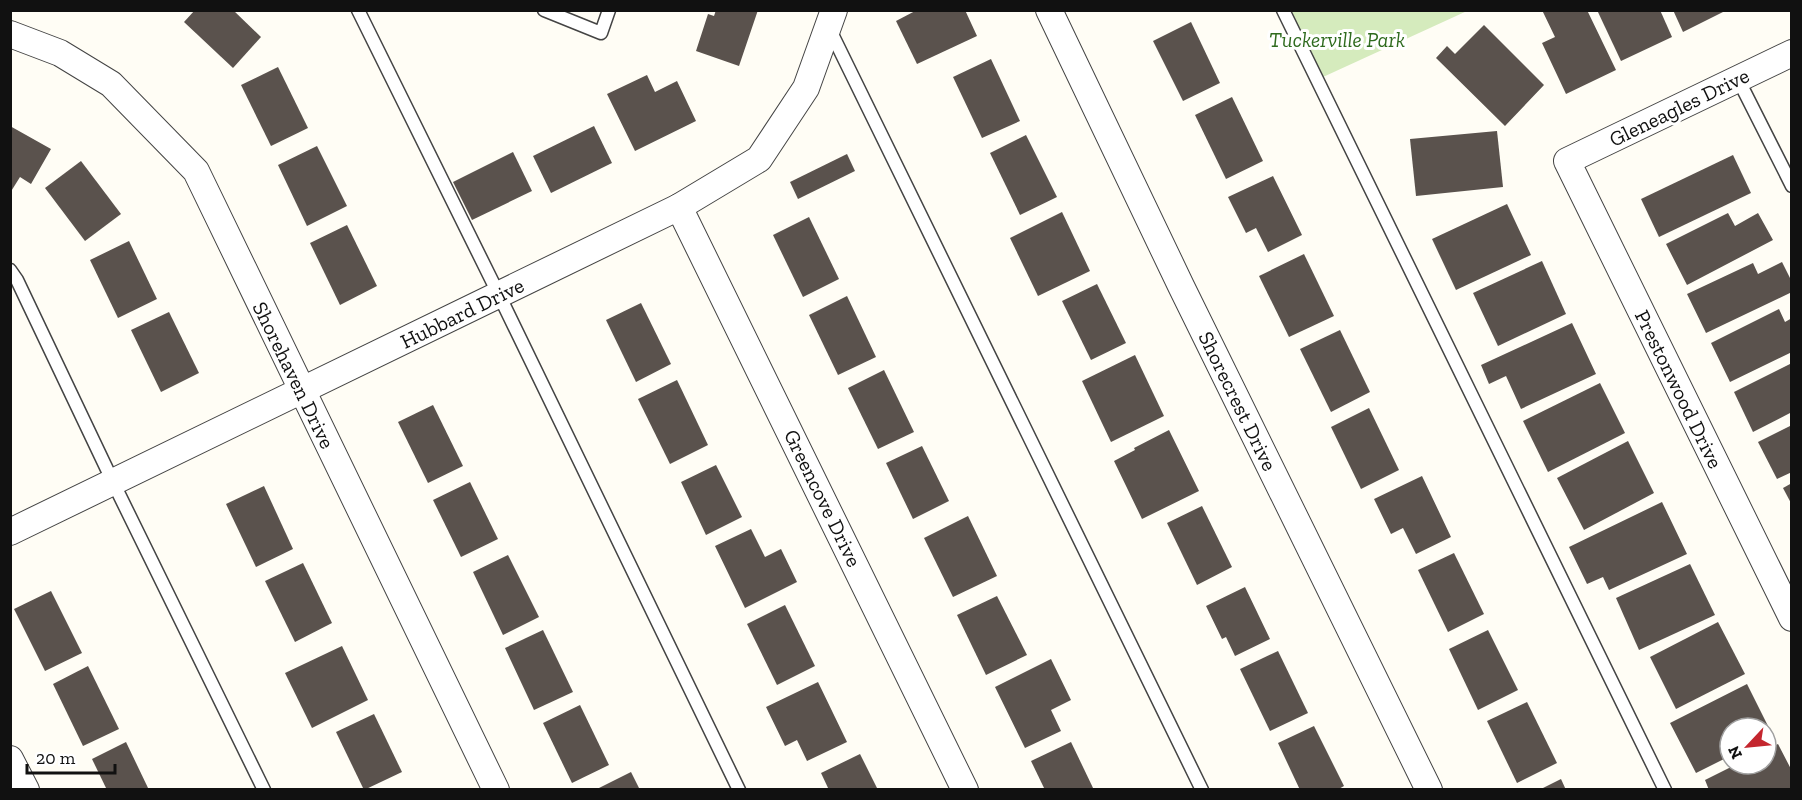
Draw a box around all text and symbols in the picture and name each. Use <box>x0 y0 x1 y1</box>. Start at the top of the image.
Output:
park label: Tuckerville Park <box>1269 27 1405 52</box>
street label: Gleneagles Drive <box>1605 62 1753 152</box>
street label: Hubbard Drive <box>396 272 528 354</box>
street label: Shorehaven Drive <box>248 297 340 453</box>
street label: Prestonwood Drive <box>1630 306 1728 472</box>
street label: Shorecrest Drive <box>1193 327 1283 475</box>
street label: Greencove Drive <box>779 425 867 571</box>
north arrow <box>1718 716 1778 776</box>
scale bar <box>27 737 116 775</box>
text: N <box>1724 743 1746 762</box>
text: 20 m <box>36 747 76 769</box>

